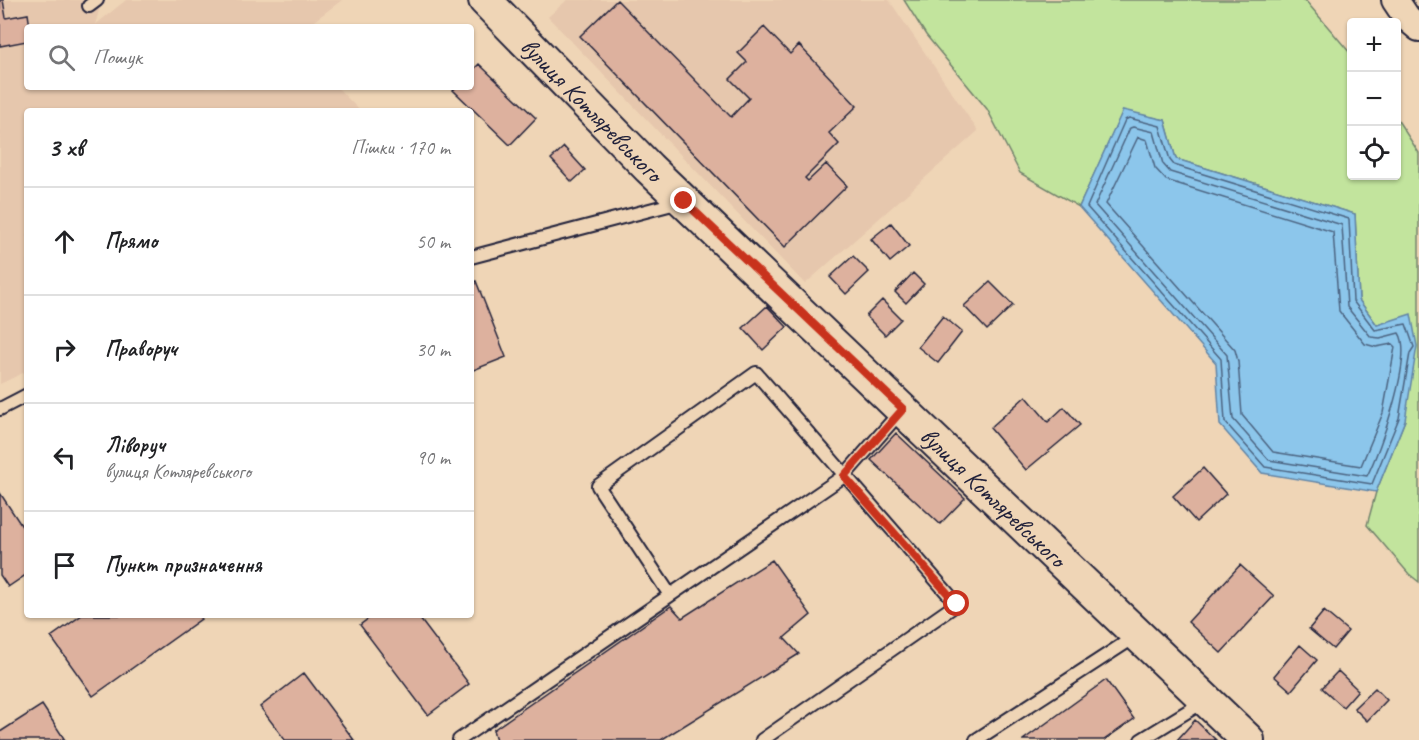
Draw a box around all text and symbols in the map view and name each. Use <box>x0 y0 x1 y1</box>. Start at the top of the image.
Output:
map controls <box>1347 18 1401 180</box>
button: + <box>1347 18 1401 72</box>
search box <box>24 24 474 90</box>
street label: вулиця Котляревського <box>513 30 672 191</box>
icon: search <box>45 41 78 74</box>
text: Пошук <box>93 43 142 71</box>
button: − <box>1347 72 1401 126</box>
button: locate <box>1347 126 1401 180</box>
text: 3 хв <box>48 131 83 164</box>
text: Пішки · 170 m <box>351 135 450 160</box>
route end <box>670 187 696 213</box>
icon: ahead <box>48 225 81 258</box>
text: Прямо <box>105 227 157 255</box>
text: 50 m <box>416 229 450 254</box>
icon: right <box>48 333 81 366</box>
text: Праворуч <box>105 335 177 363</box>
text: 30 m <box>416 337 450 362</box>
street label: вулиця Котляревського <box>913 420 1075 577</box>
text: Ліворуч <box>105 431 165 459</box>
icon: left <box>48 441 81 474</box>
text: 90 m <box>416 445 450 470</box>
text: вулиця Котляревського <box>105 459 251 484</box>
icon: arrive <box>48 549 81 582</box>
text: Пункт призначення <box>105 551 262 579</box>
route start <box>943 590 969 616</box>

